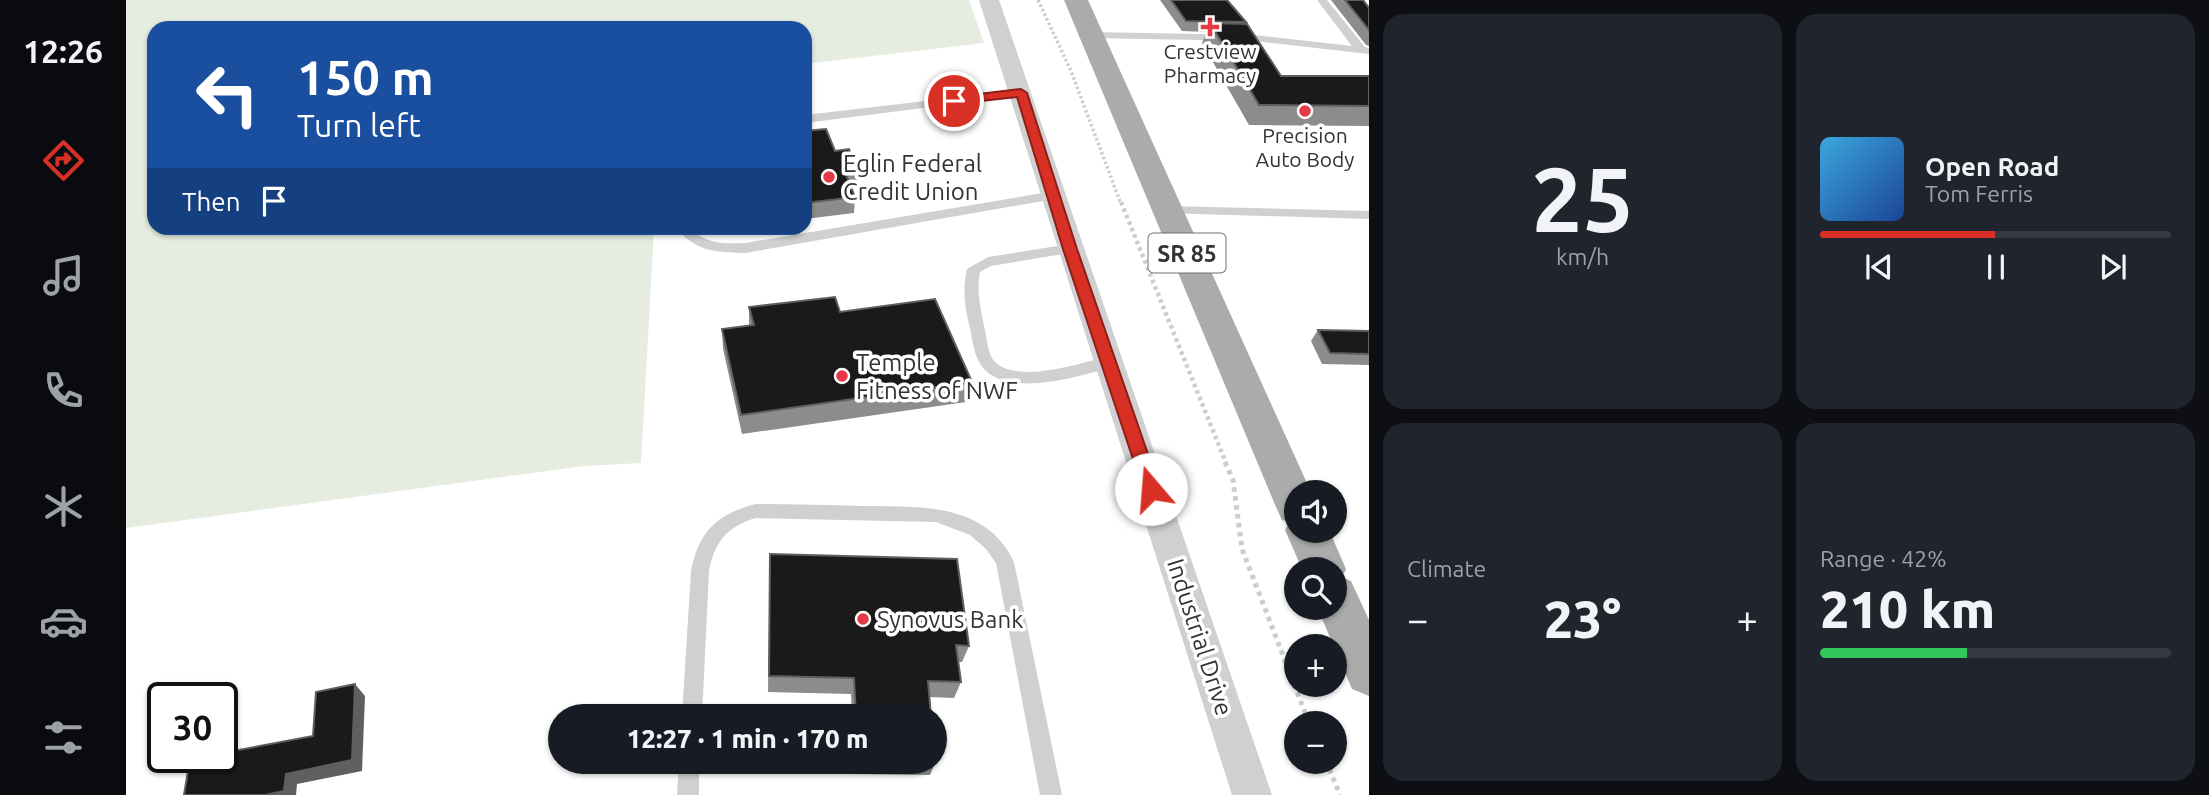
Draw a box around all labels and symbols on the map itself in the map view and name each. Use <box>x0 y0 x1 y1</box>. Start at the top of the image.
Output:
marker: Crestview Pharmacy <box>1202 19 1218 35</box>
place label: Crestview Pharmacy <box>1163 39 1257 87</box>
pin <box>924 71 984 131</box>
marker: Precision Auto Body <box>1297 103 1313 119</box>
place label: Precision Auto Body <box>1256 123 1354 171</box>
place label: Eglin Federal Credit Union <box>843 150 982 205</box>
marker: Eglin Federal Credit Union <box>821 169 837 185</box>
road number: SR 85 <box>1149 234 1226 272</box>
place label: Temple Fitness of NWF <box>856 349 1018 404</box>
marker: Temple Fitness of NWF <box>834 368 850 384</box>
position arrow <box>1114 452 1188 526</box>
street label: Industrial Drive <box>1162 555 1238 719</box>
place label: Synovus Bank <box>877 606 1023 633</box>
marker: Synovus Bank <box>855 611 871 627</box>
speed limit sign: 30 <box>147 682 238 773</box>

